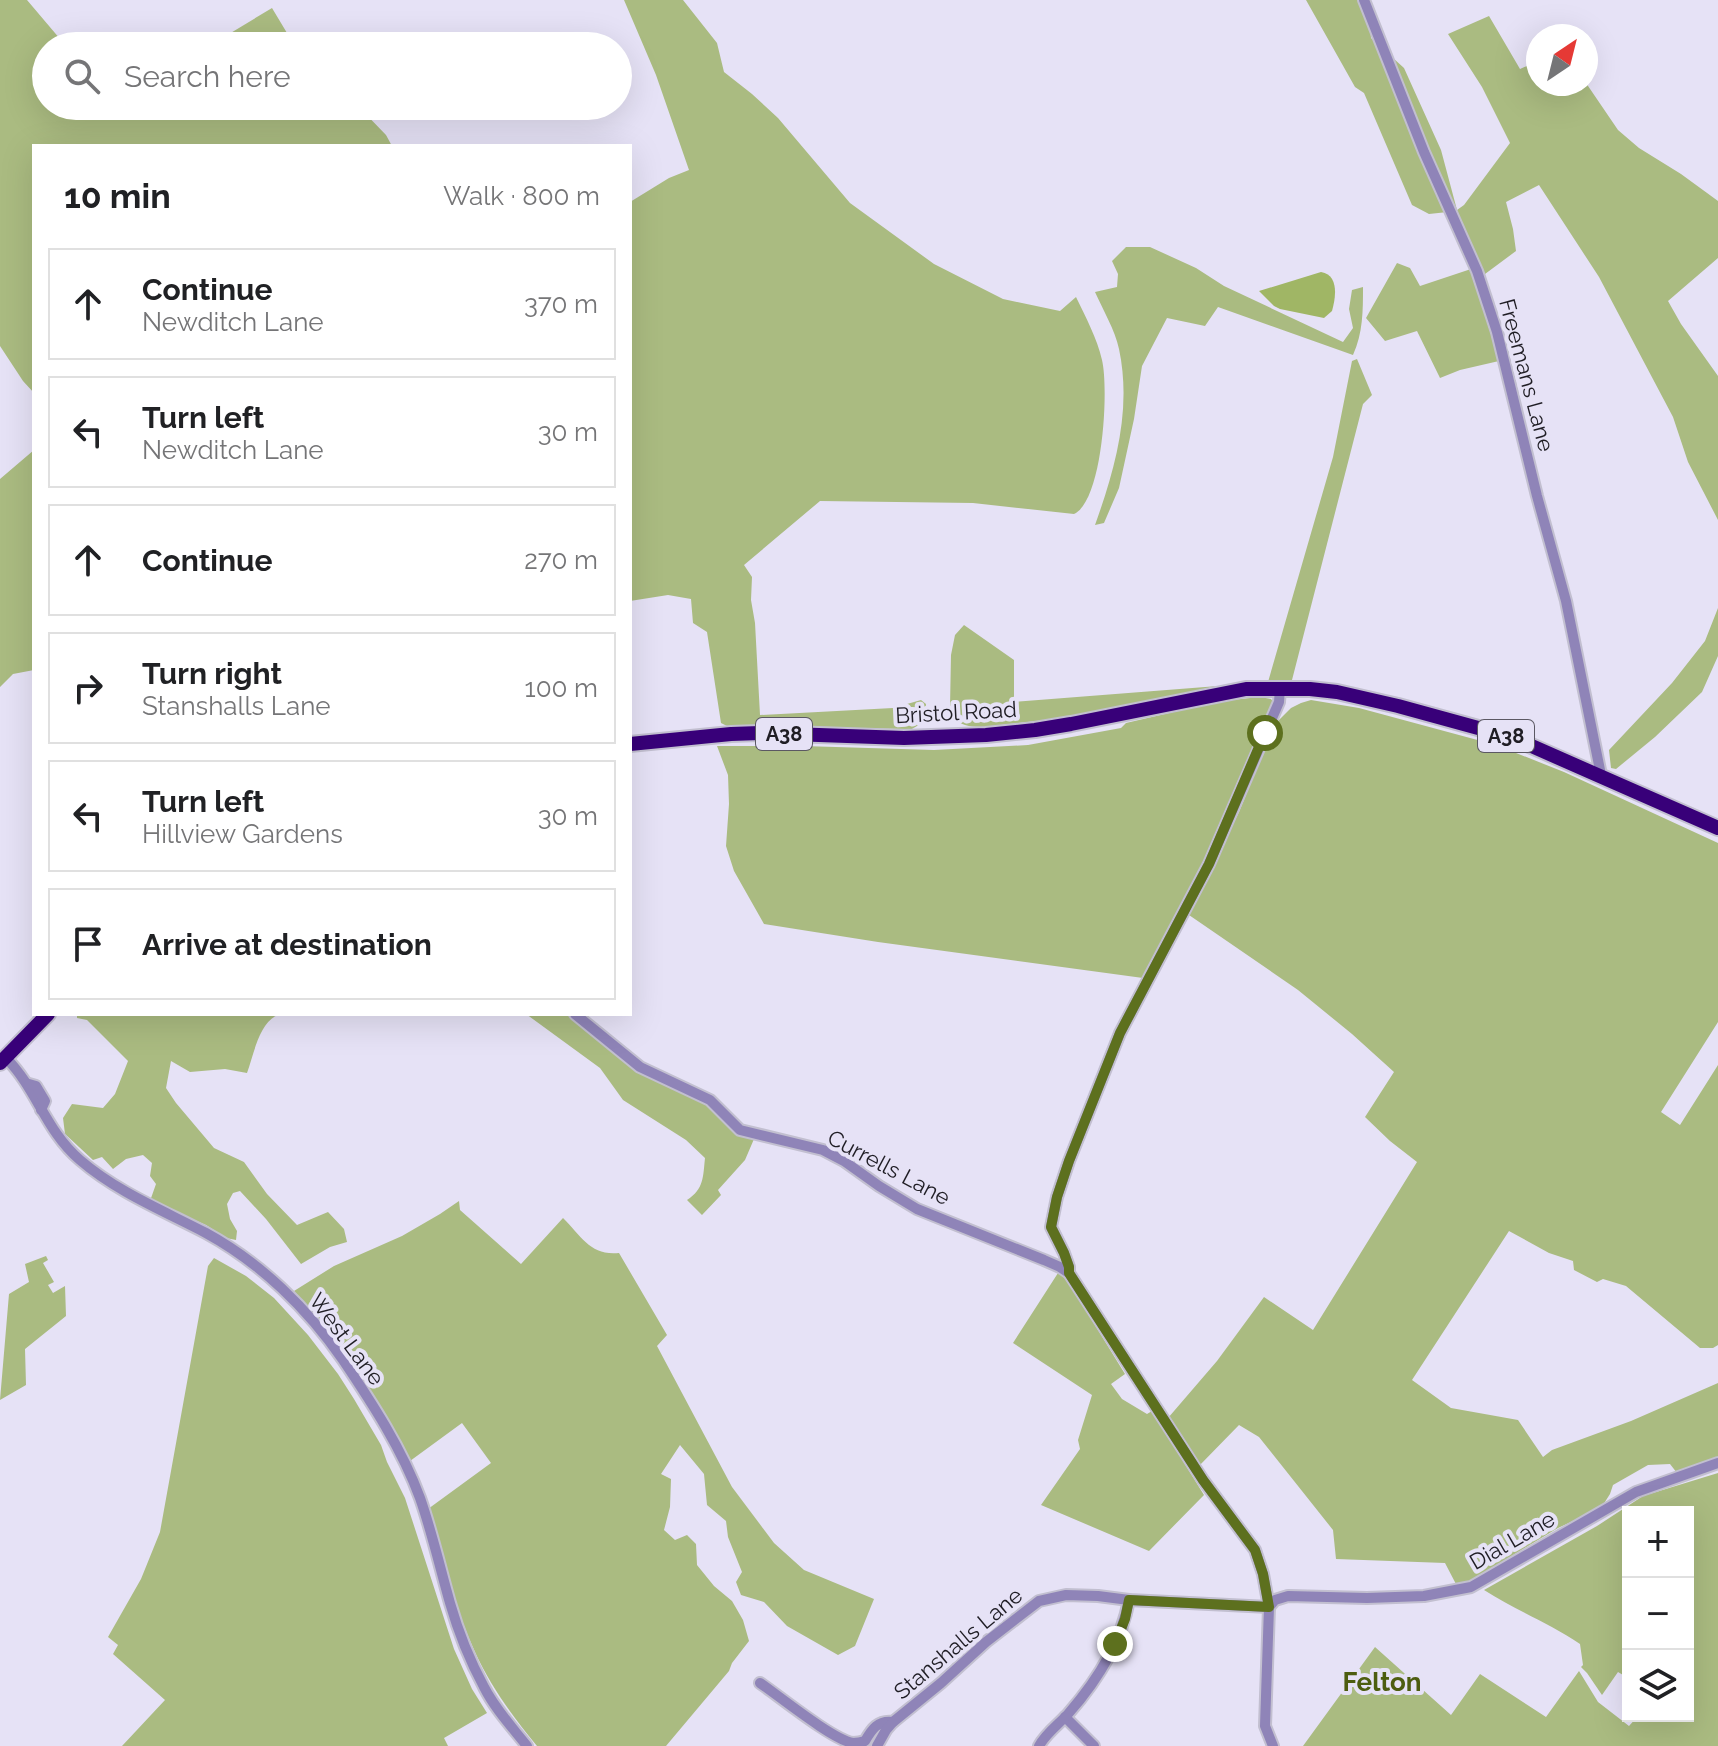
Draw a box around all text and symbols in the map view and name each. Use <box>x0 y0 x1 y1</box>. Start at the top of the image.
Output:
north arrow <box>1526 24 1598 96</box>
search box <box>32 32 632 120</box>
icon: search <box>60 54 104 98</box>
text: Search here <box>124 59 291 94</box>
text: 10 min <box>64 176 171 216</box>
text: Walk · 800 m <box>443 181 600 211</box>
text: Continue <box>142 272 273 307</box>
icon: ahead <box>66 282 110 326</box>
text: 370 m <box>524 289 598 319</box>
street label: Freemans Lane <box>1494 296 1560 454</box>
text: Newditch Lane <box>142 307 324 337</box>
text: Turn left <box>142 400 264 435</box>
icon: left <box>66 410 110 454</box>
text: 30 m <box>538 417 598 447</box>
text: Newditch Lane <box>142 435 324 465</box>
icon: ahead <box>66 538 110 582</box>
text: Continue <box>142 543 273 578</box>
text: 270 m <box>524 545 598 575</box>
text: Turn right <box>142 656 282 691</box>
icon: right <box>66 666 110 710</box>
text: 100 m <box>525 673 598 703</box>
text: Stanshalls Lane <box>142 691 331 721</box>
street label: Bristol Road <box>895 696 1017 728</box>
route start <box>1247 715 1283 751</box>
road number: A38 <box>756 718 812 750</box>
road number: A38 <box>1478 720 1534 752</box>
text: Turn left <box>142 784 264 819</box>
icon: left <box>66 794 110 838</box>
text: 30 m <box>538 801 598 831</box>
text: Hillview Gardens <box>142 819 343 849</box>
icon: arrive <box>66 922 110 966</box>
text: Arrive at destination <box>142 927 432 962</box>
street label: Currells Lane <box>823 1124 955 1210</box>
street label: West Lane <box>304 1288 390 1390</box>
street label: Dial Lane <box>1465 1505 1559 1575</box>
map controls <box>1622 1506 1694 1722</box>
button: + <box>1622 1506 1694 1578</box>
button: − <box>1622 1578 1694 1650</box>
street label: Stanshalls Lane <box>889 1582 1028 1704</box>
route end <box>1097 1626 1133 1662</box>
button: layers <box>1622 1650 1694 1722</box>
district label: Felton <box>1342 1667 1422 1697</box>

